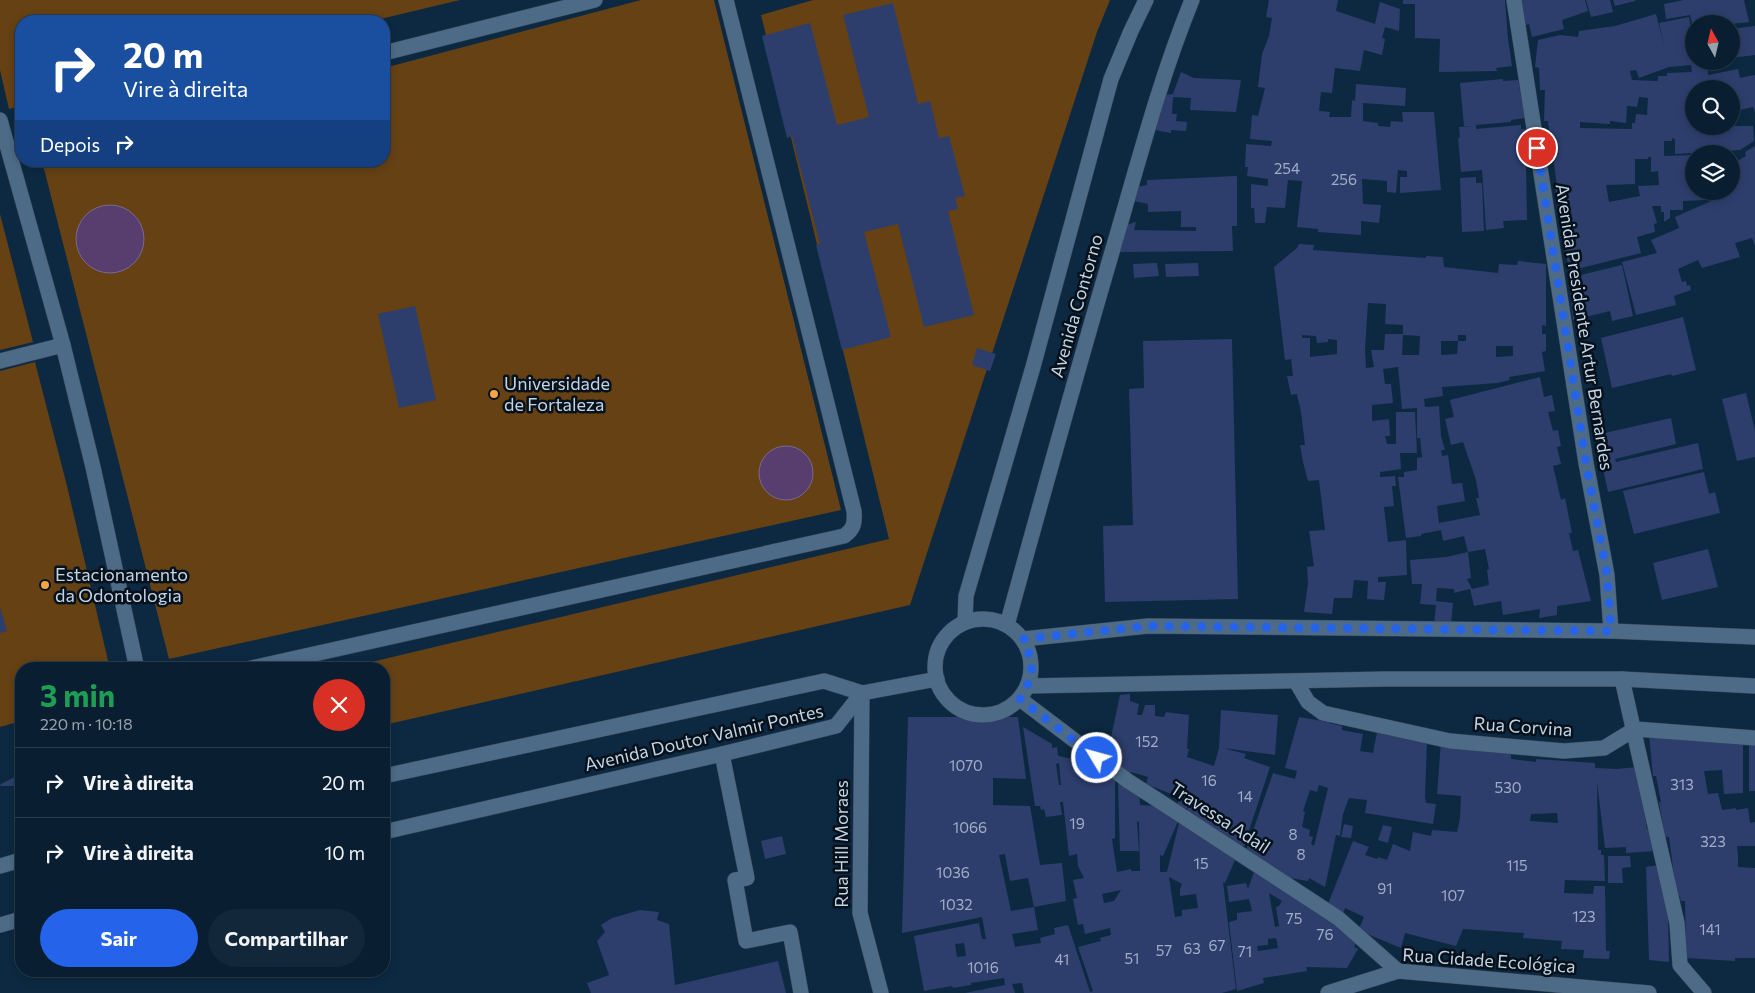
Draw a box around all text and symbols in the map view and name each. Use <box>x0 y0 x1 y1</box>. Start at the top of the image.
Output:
north arrow <box>1685 15 1740 70</box>
map controls <box>1685 15 1740 200</box>
text: 20 m <box>123 32 203 75</box>
icon: right <box>40 35 105 100</box>
text: Vire à direita <box>123 75 248 102</box>
button: search <box>1685 80 1740 135</box>
pin <box>1516 127 1558 169</box>
icon: right <box>110 130 138 158</box>
text: Depois <box>40 133 100 156</box>
icon: arrive <box>1523 134 1551 162</box>
button: layers <box>1685 145 1740 200</box>
house number: 254 <box>1274 159 1300 177</box>
house number: 256 <box>1331 170 1357 188</box>
street label: Avenida Presidente Artur Bernardes <box>1551 182 1619 472</box>
street label: Avenida Contorno <box>1045 232 1107 380</box>
place label: Universidade de Fortaleza <box>504 372 610 415</box>
marker: Universidade de Fortaleza <box>488 388 500 400</box>
place label: Estacionamento da Odontologia <box>55 563 188 606</box>
marker: Estacionamento da Odontologia <box>39 579 51 591</box>
text: 3 min <box>40 676 115 713</box>
button: close <box>313 679 365 731</box>
street label: Avenida Doutor Valmir Pontes <box>582 699 825 775</box>
street label: Rua Corvina <box>1473 712 1573 740</box>
text: 220 m · 10:18 <box>40 714 133 733</box>
position arrow <box>1070 731 1122 783</box>
house number: 152 <box>1135 732 1159 750</box>
house number: 1070 <box>949 756 983 774</box>
icon: right <box>40 769 68 797</box>
text: Vire à direita <box>83 771 194 794</box>
text: 20 m <box>322 771 365 794</box>
house number: 16 <box>1201 771 1217 789</box>
house number: 313 <box>1670 775 1694 793</box>
street label: Travessa Adail <box>1166 777 1275 858</box>
house number: 530 <box>1495 778 1521 796</box>
street label: Rua Hill Moraes <box>830 780 852 908</box>
house number: 14 <box>1237 787 1253 805</box>
house number: 19 <box>1069 814 1085 832</box>
house number: 1066 <box>953 818 987 836</box>
house number: 8 <box>1288 825 1298 843</box>
house number: 323 <box>1700 832 1726 850</box>
icon: right <box>40 839 68 867</box>
text: Vire à direita <box>83 841 194 864</box>
text: 10 m <box>324 841 365 864</box>
house number: 8 <box>1296 845 1306 863</box>
house number: 15 <box>1193 854 1209 872</box>
house number: 115 <box>1506 856 1528 874</box>
house number: 1036 <box>936 863 970 881</box>
house number: 91 <box>1377 879 1393 897</box>
house number: 107 <box>1441 886 1465 904</box>
house number: 1032 <box>940 895 973 913</box>
house number: 123 <box>1572 907 1596 925</box>
button: Sair <box>40 909 198 967</box>
button: Compartilhar <box>208 909 365 967</box>
house number: 75 <box>1286 909 1302 927</box>
house number: 141 <box>1699 920 1721 938</box>
house number: 76 <box>1317 925 1333 943</box>
house number: 67 <box>1209 936 1226 954</box>
house number: 63 <box>1183 939 1201 957</box>
house number: 57 <box>1156 941 1172 959</box>
house number: 71 <box>1238 942 1252 960</box>
street label: Rua Cidade Ecológica <box>1402 943 1576 977</box>
house number: 51 <box>1124 949 1140 967</box>
house number: 41 <box>1055 950 1069 968</box>
house number: 1016 <box>967 958 999 976</box>

